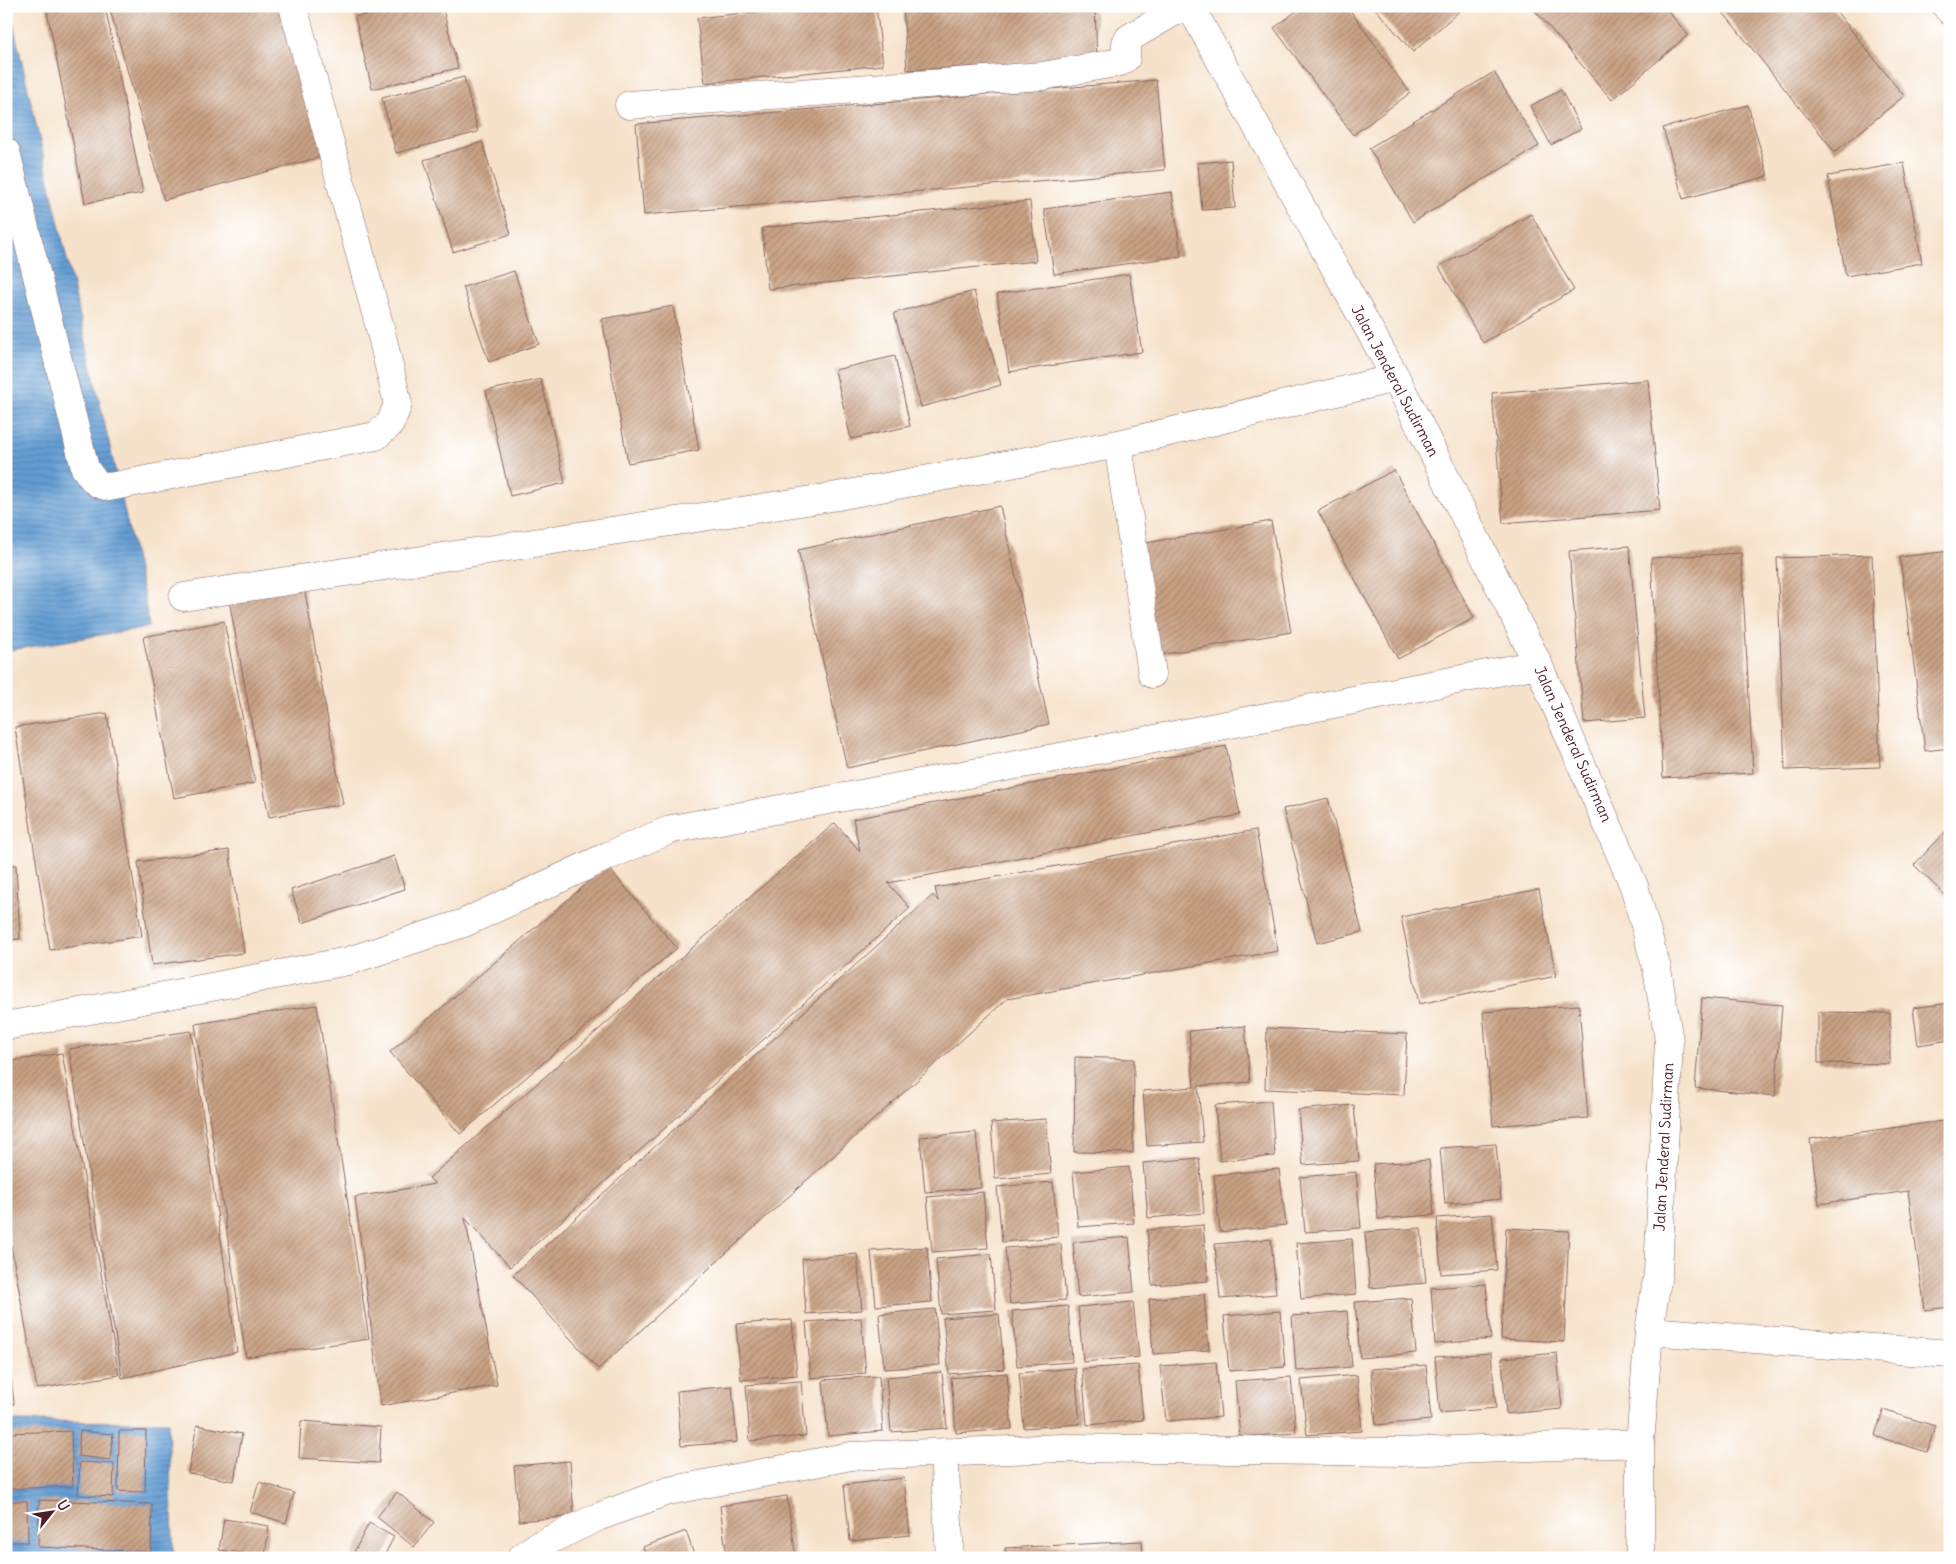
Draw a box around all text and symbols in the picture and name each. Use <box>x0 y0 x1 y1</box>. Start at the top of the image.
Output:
street label: Jalan Jenderal Sudirman <box>1347 302 1444 460</box>
street label: Jalan Jenderal Sudirman <box>1530 663 1617 825</box>
street label: Jalan Jenderal Sudirman <box>1650 1062 1677 1232</box>
north arrow <box>28 1486 78 1536</box>
text: U <box>53 1497 73 1514</box>

